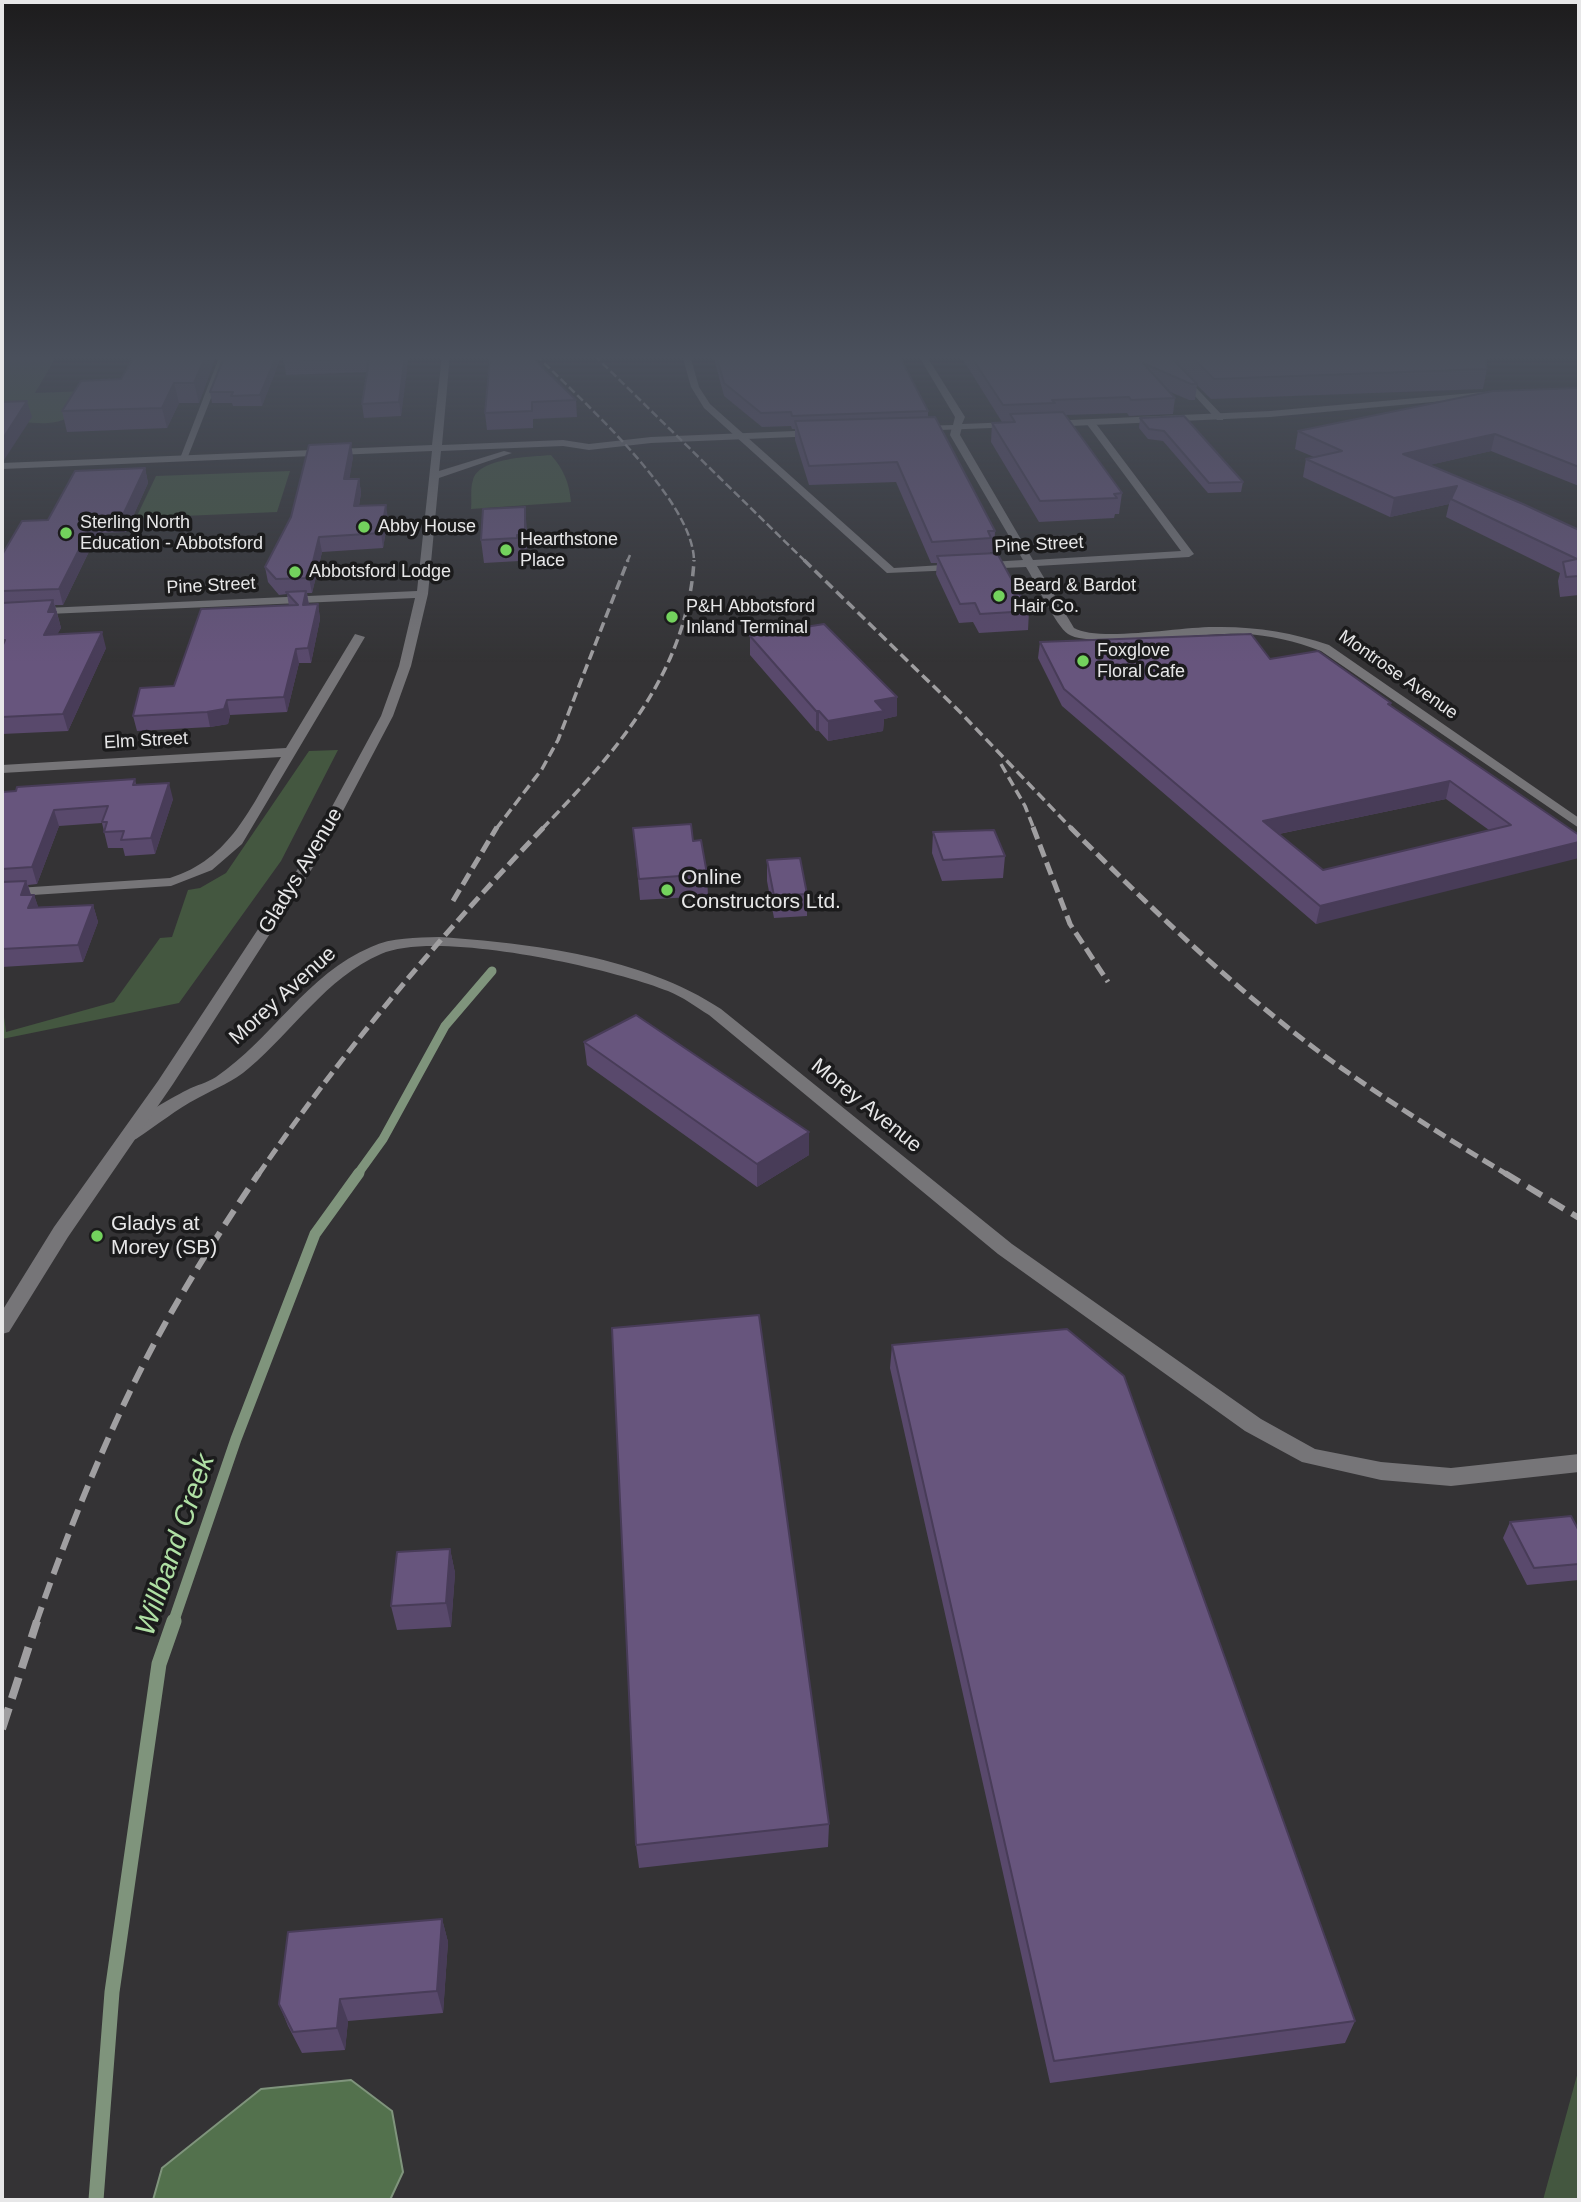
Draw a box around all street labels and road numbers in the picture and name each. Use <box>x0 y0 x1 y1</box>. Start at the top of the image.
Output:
street label: Pine Street <box>994 532 1084 558</box>
street label: Pine Street <box>166 573 256 599</box>
street label: Montrose Avenue <box>1334 626 1462 724</box>
street label: Elm Street <box>103 728 189 754</box>
street label: Gladys Avenue <box>254 804 348 938</box>
street label: Morey Avenue <box>224 941 342 1051</box>
street label: Morey Avenue <box>806 1054 926 1158</box>

